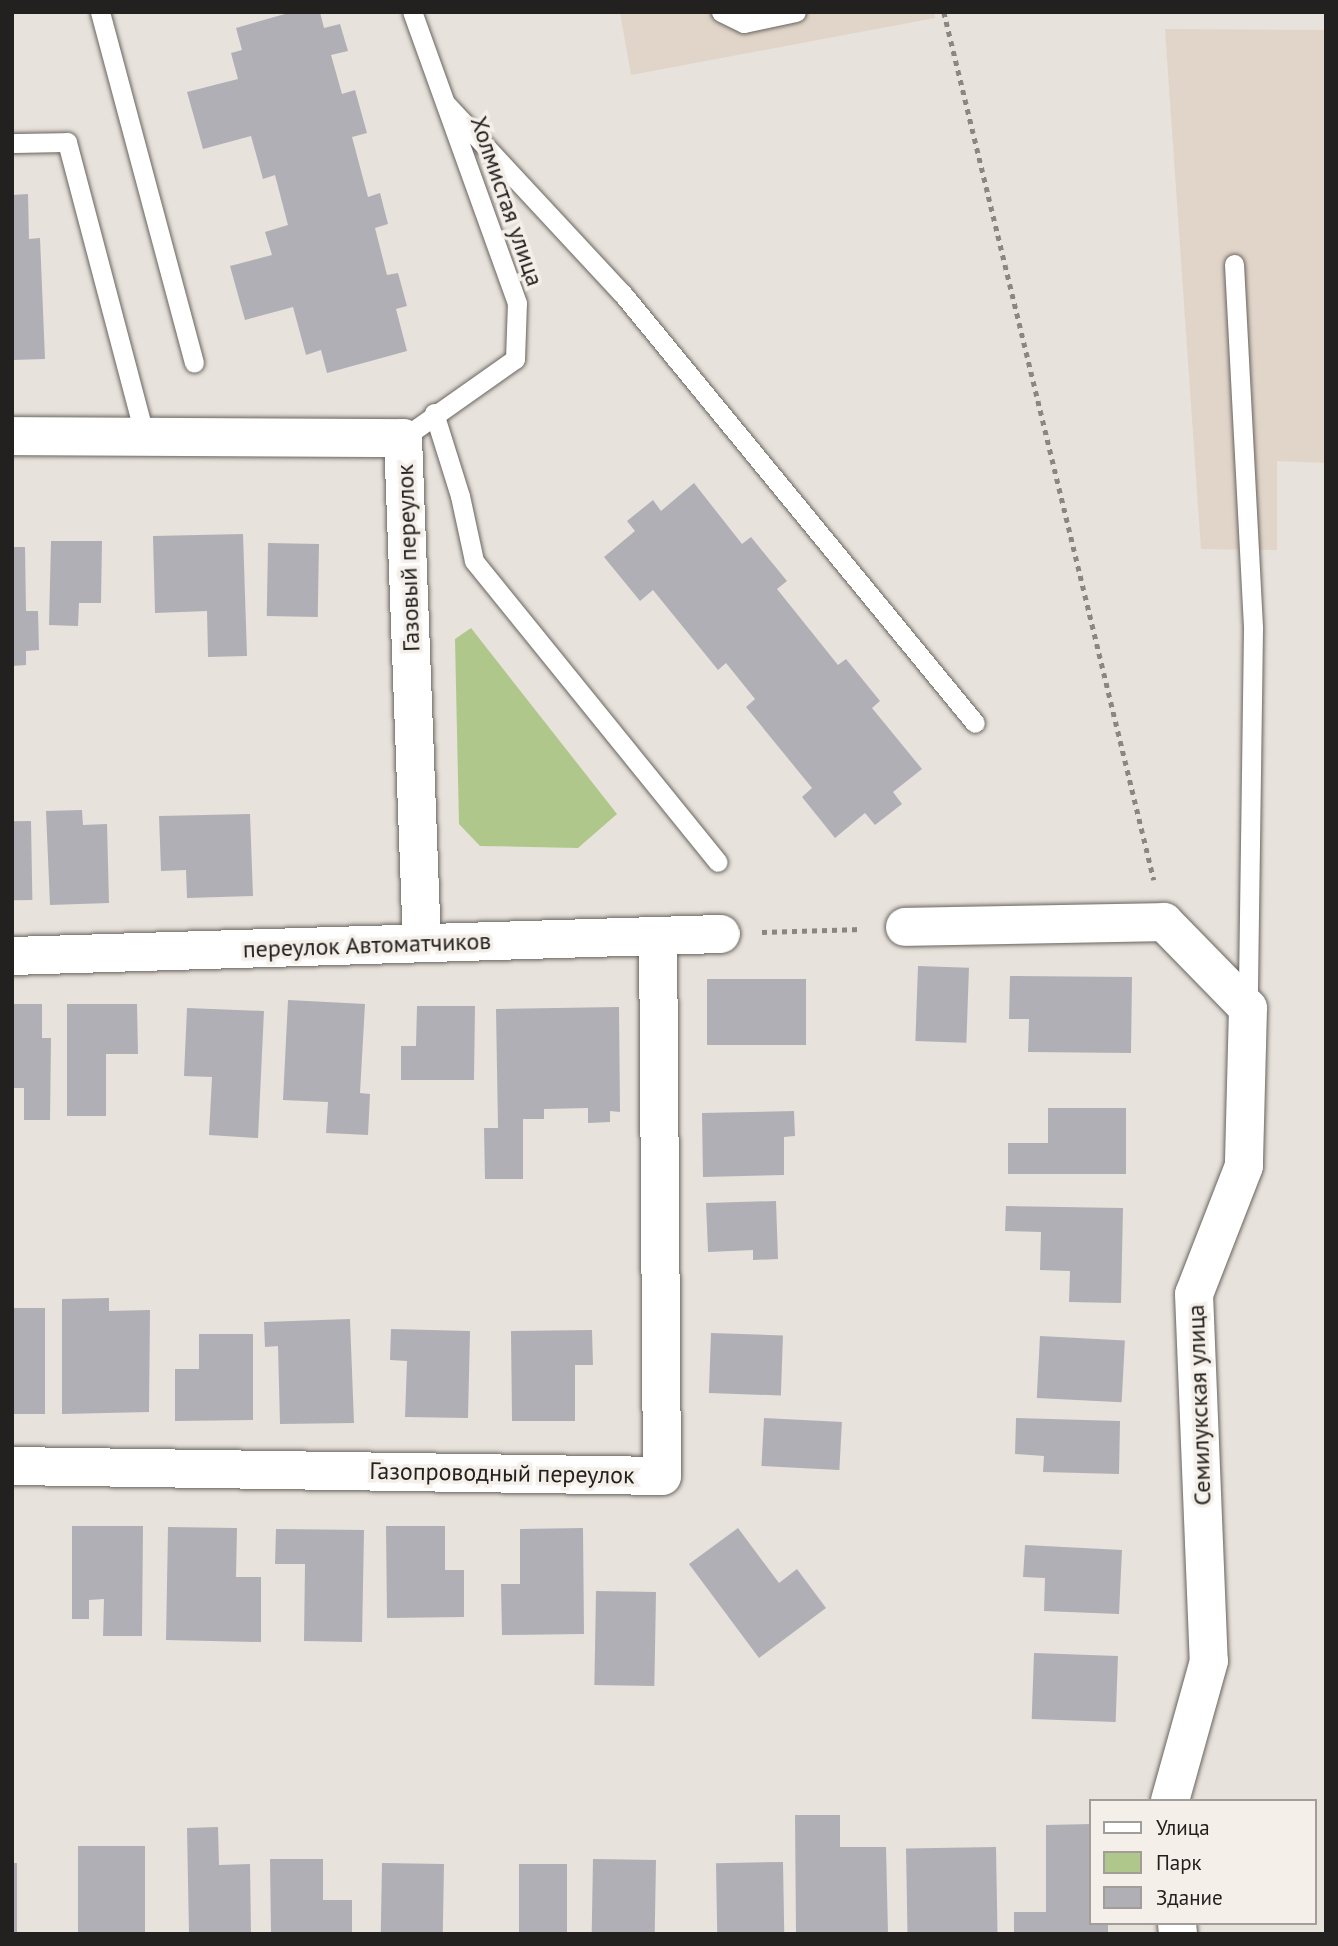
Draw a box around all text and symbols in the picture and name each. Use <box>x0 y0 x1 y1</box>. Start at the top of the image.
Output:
street label: Холмистая улица <box>464 112 550 290</box>
street label: Газовый переулок <box>390 464 426 652</box>
street label: переулок Автоматчиков <box>242 926 492 964</box>
street label: Семилукская улица <box>1181 1304 1217 1506</box>
street label: Газопроводный переулок <box>369 1456 635 1490</box>
legend <box>1090 1799 1317 1925</box>
text: Улица <box>1156 1814 1210 1841</box>
text: Парк <box>1156 1849 1202 1876</box>
text: Здание <box>1156 1884 1223 1911</box>

